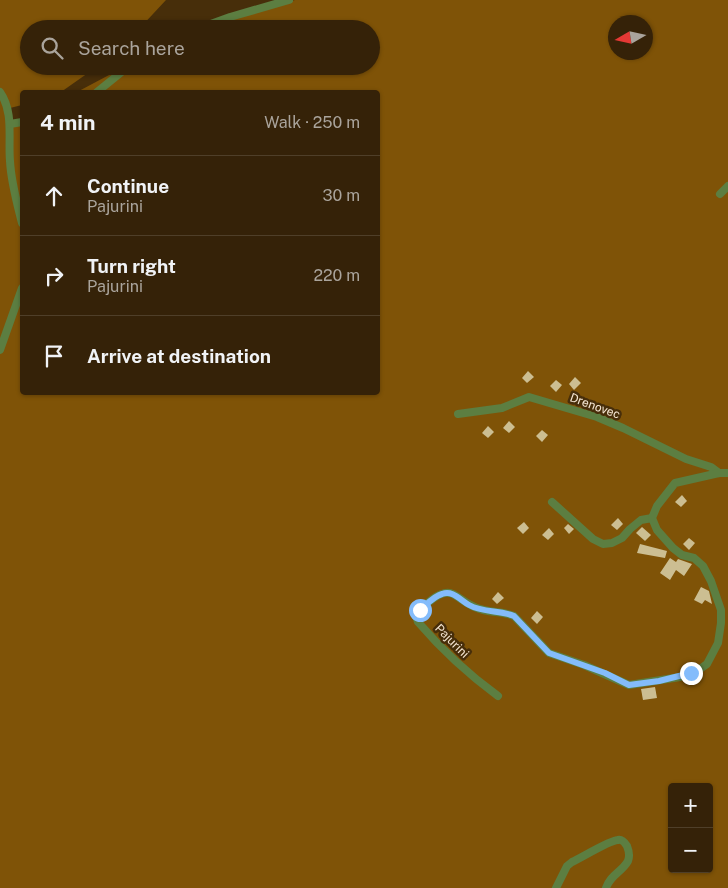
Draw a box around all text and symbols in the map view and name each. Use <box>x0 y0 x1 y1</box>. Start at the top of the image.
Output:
north arrow <box>608 15 653 60</box>
search box <box>20 20 380 75</box>
icon: search <box>38 34 66 62</box>
text: Search here <box>78 37 185 59</box>
text: 4 min <box>40 110 95 135</box>
text: Walk · 250 m <box>264 113 360 132</box>
text: Continue <box>87 175 169 197</box>
icon: ahead <box>40 182 68 210</box>
text: 30 m <box>323 186 360 205</box>
text: Pajurini <box>87 197 143 216</box>
text: Turn right <box>87 255 176 277</box>
icon: right <box>40 262 68 290</box>
text: 220 m <box>313 266 360 285</box>
text: Pajurini <box>87 277 143 296</box>
icon: arrive <box>40 342 68 370</box>
text: Arrive at destination <box>87 345 271 367</box>
street label: Drenovec <box>568 390 622 422</box>
route start <box>409 599 432 622</box>
street label: Pajurini <box>432 621 472 661</box>
route end <box>680 662 703 685</box>
map controls <box>668 783 713 873</box>
button: + <box>668 783 713 828</box>
button: − <box>668 828 713 873</box>

